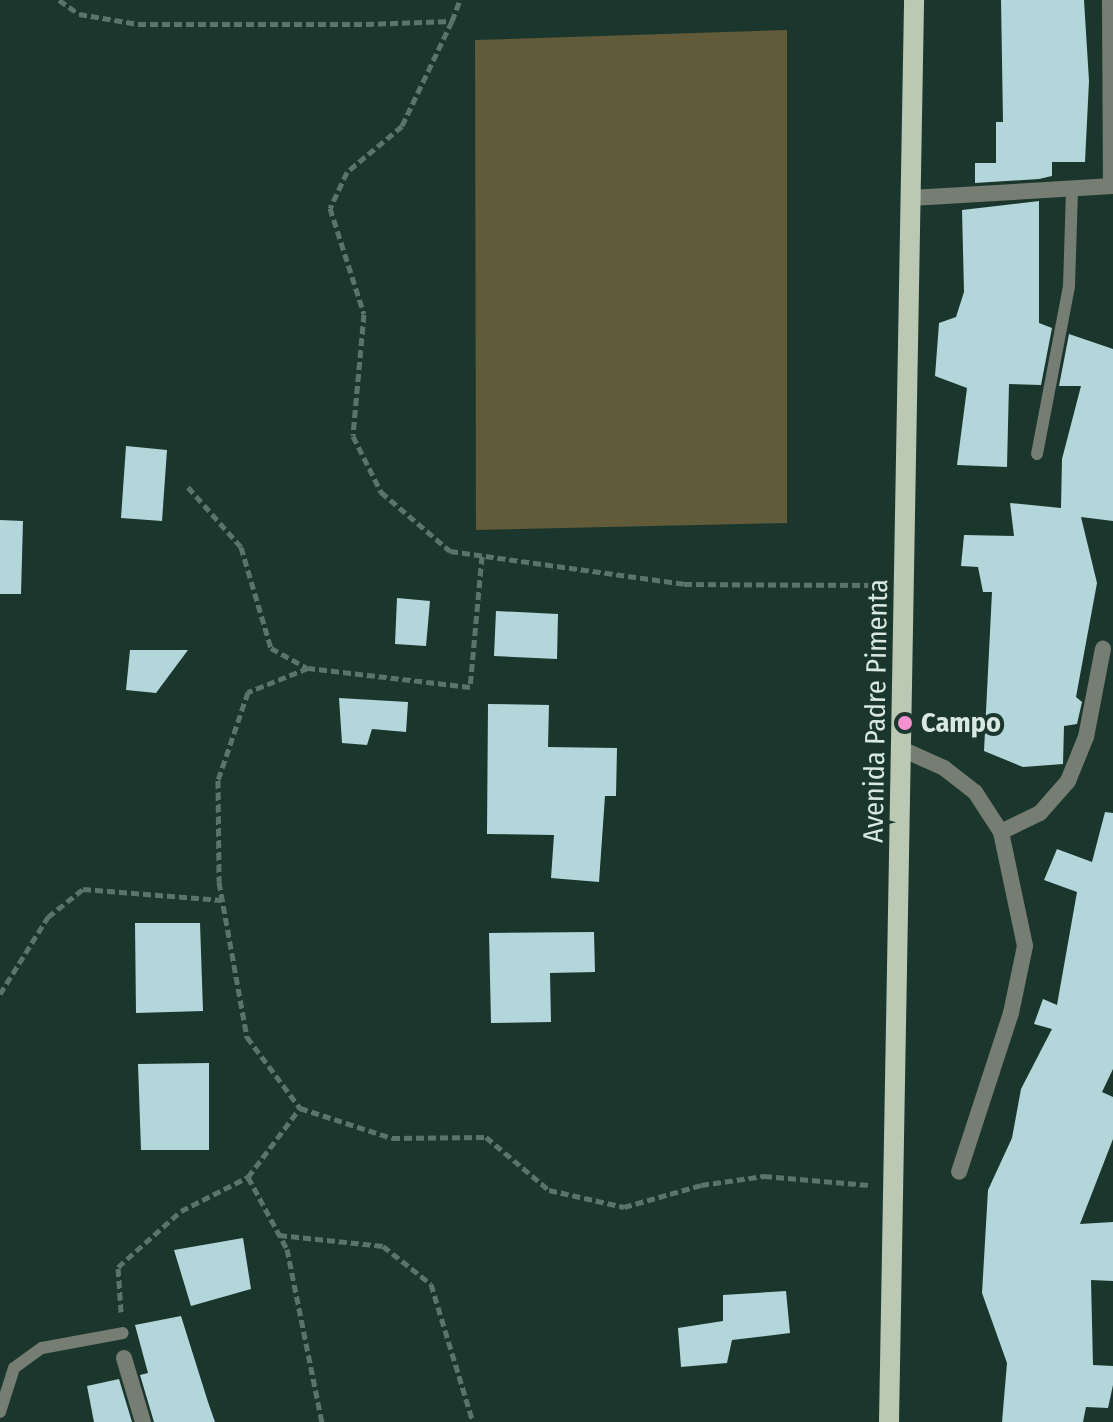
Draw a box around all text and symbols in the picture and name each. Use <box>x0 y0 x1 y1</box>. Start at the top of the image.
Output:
street label: Avenida Padre Pimenta <box>857 579 895 843</box>
place label: Campo <box>921 706 1001 740</box>
marker: Campo <box>896 714 914 732</box>

